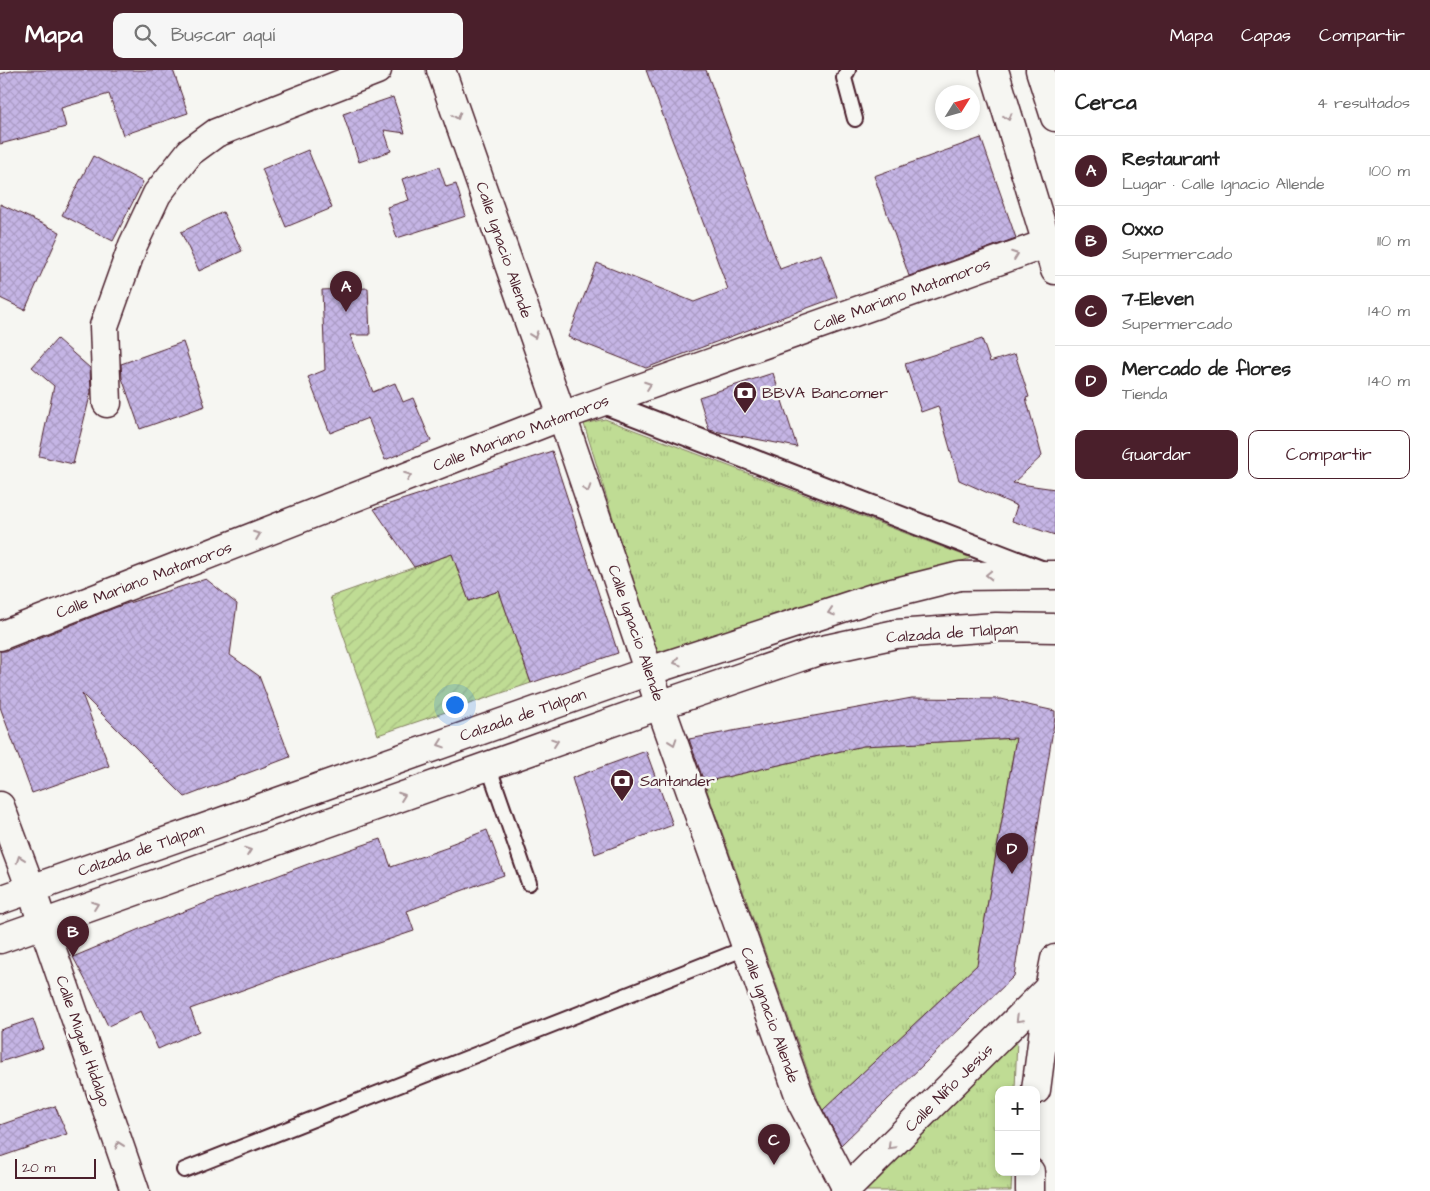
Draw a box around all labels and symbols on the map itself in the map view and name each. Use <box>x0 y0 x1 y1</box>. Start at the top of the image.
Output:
north arrow <box>935 85 980 130</box>
one-way arrow <box>451 111 461 120</box>
one-way arrow <box>1003 112 1013 120</box>
street label: Calle Ignacio Allende <box>469 179 538 322</box>
one-way arrow <box>1011 251 1019 261</box>
street label: Calle Mariano Matamoros <box>810 253 994 337</box>
pin: A <box>330 271 362 312</box>
one-way arrow <box>528 331 538 339</box>
bank icon: BBVA Bancomer <box>732 380 758 414</box>
one-way arrow <box>643 381 652 391</box>
place label: BBVA Bancomer <box>762 382 888 404</box>
street label: Calle Mariano Matamoros <box>430 389 612 477</box>
one-way arrow <box>404 472 412 482</box>
one-way arrow <box>581 484 591 493</box>
one-way arrow <box>252 531 261 541</box>
street label: Calle Mariano Matamoros <box>53 536 235 624</box>
street label: Calle Ignacio Allende <box>601 562 670 705</box>
one-way arrow <box>985 570 993 581</box>
one-way arrow <box>828 606 836 616</box>
street label: Calzada de Tlalpan <box>885 617 1019 649</box>
one-way arrow <box>673 656 681 666</box>
street label: Calzada de Tlalpan <box>457 683 589 747</box>
your location <box>442 692 468 718</box>
one-way arrow <box>668 737 678 746</box>
one-way arrow <box>437 738 445 748</box>
one-way arrow <box>550 738 558 748</box>
bank icon: Santander <box>609 768 635 802</box>
place label: Santander <box>640 770 715 792</box>
one-way arrow <box>397 792 405 802</box>
street label: Calzada de Tlalpan <box>75 818 207 882</box>
pin: D <box>996 833 1028 874</box>
one-way arrow <box>244 847 252 857</box>
one-way arrow <box>16 855 26 864</box>
one-way arrow <box>91 901 99 911</box>
pin: B <box>57 916 89 957</box>
street label: Calle Ignacio Allende <box>734 944 805 1087</box>
street label: Calle Miguel Hidalgo <box>49 972 116 1110</box>
one-way arrow <box>1015 1013 1024 1022</box>
street label: Calle Niño Jesús <box>900 1039 998 1137</box>
pin: C <box>758 1124 790 1165</box>
one-way arrow <box>888 1140 897 1149</box>
one-way arrow <box>115 1141 125 1150</box>
scale bar <box>15 1156 96 1179</box>

